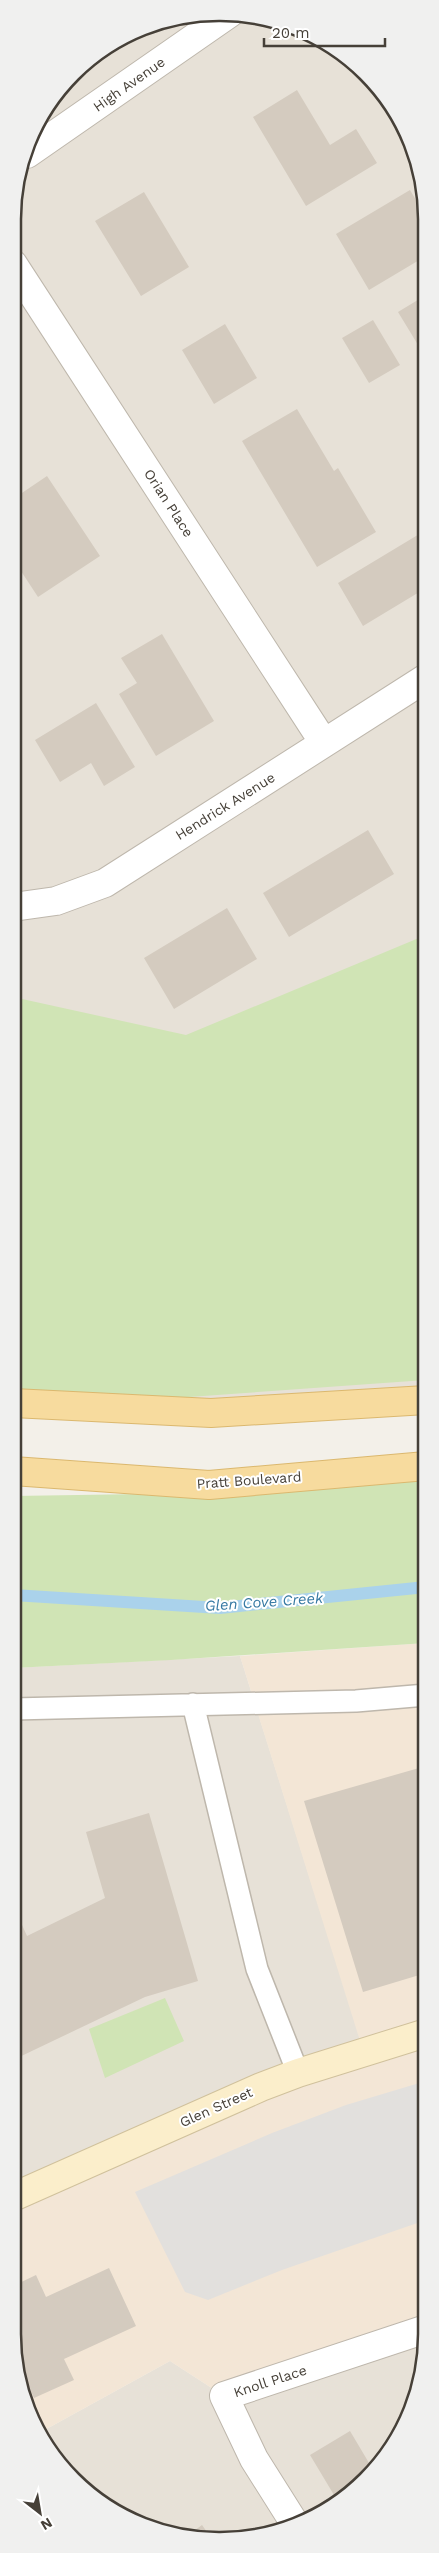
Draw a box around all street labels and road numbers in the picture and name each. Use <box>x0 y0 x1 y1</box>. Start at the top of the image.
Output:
street label: High Avenue <box>90 53 168 115</box>
street label: Orian Place <box>141 466 197 540</box>
street label: Hendrick Avenue <box>172 769 278 843</box>
street label: Pratt Boulevard <box>196 1468 302 1492</box>
street label: Glen Street <box>177 2084 255 2130</box>
street label: Knoll Place <box>231 2362 309 2400</box>

